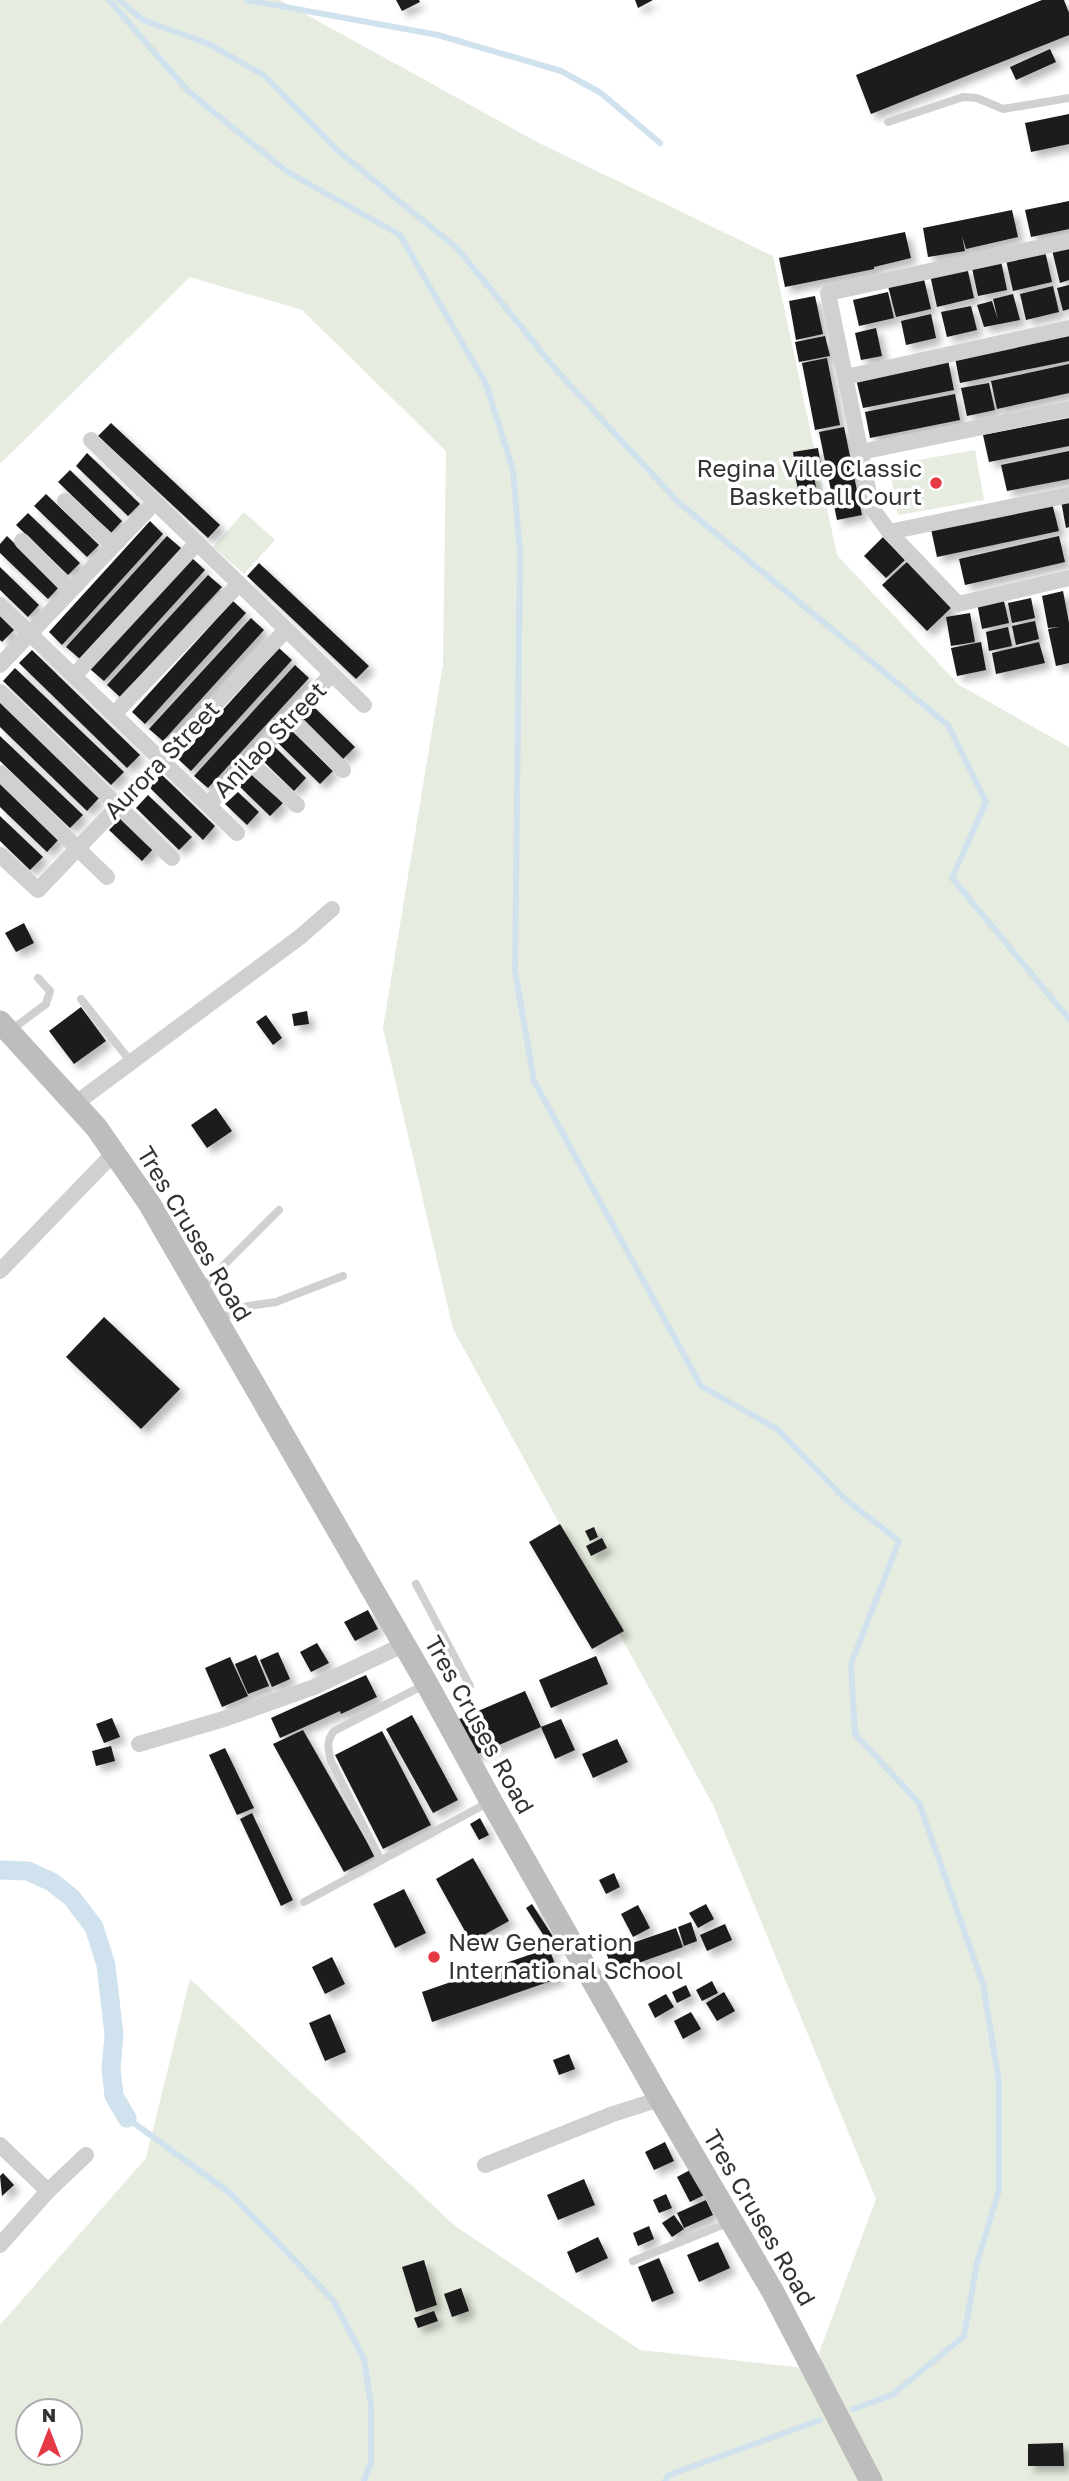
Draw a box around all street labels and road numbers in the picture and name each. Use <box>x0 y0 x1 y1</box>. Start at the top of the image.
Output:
street label: Anilao Street <box>206 675 331 803</box>
street label: Aurora Street <box>97 694 225 824</box>
street label: Tres Cruses Road <box>132 1141 259 1326</box>
street label: Tres Cruses Road <box>419 1630 541 1818</box>
street label: Tres Cruses Road <box>698 2124 823 2311</box>

